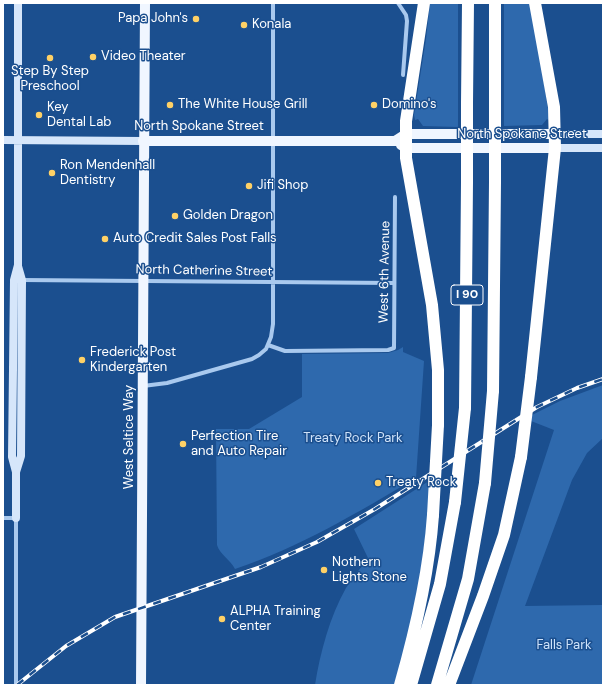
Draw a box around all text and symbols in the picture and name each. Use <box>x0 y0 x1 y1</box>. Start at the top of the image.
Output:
place label: Papa John's <box>118 11 188 27</box>
marker: Papa John's <box>191 14 201 24</box>
place label: Konala <box>252 17 291 33</box>
marker: Konala <box>239 20 249 30</box>
place label: Video Theater <box>101 49 186 65</box>
marker: Video Theater <box>88 52 98 62</box>
marker: Step By Step Preschool <box>45 53 55 63</box>
place label: Step By Step Preschool <box>11 64 89 95</box>
place label: The White House Grill <box>178 97 308 113</box>
place label: Domino's <box>382 97 437 113</box>
place label: Key Dental Lab <box>47 100 111 131</box>
marker: The White House Grill <box>165 100 175 110</box>
marker: Domino's <box>369 100 379 110</box>
marker: Key Dental Lab <box>34 110 44 120</box>
street label: North Spokane Street <box>134 119 264 135</box>
street label: North Spokane Street <box>457 127 587 143</box>
place label: Ron Mendenhall Dentistry <box>60 158 155 189</box>
marker: Ron Mendenhall Dentistry <box>47 168 57 178</box>
place label: Jifi Shop <box>257 178 308 194</box>
marker: Jifi Shop <box>244 181 254 191</box>
place label: Golden Dragon <box>183 208 273 224</box>
marker: Golden Dragon <box>170 211 180 221</box>
street label: West 6th Avenue <box>376 221 394 323</box>
place label: Auto Credit Sales Post Falls <box>113 231 277 247</box>
marker: Auto Credit Sales Post Falls <box>100 234 110 244</box>
street label: North Catherine Street <box>135 262 273 280</box>
road number: I 90 <box>451 285 483 305</box>
place label: Frederick Post Kindergarten <box>90 345 176 376</box>
marker: Frederick Post Kindergarten <box>77 355 87 365</box>
street label: West Seltice Way <box>122 385 138 489</box>
place label: Perfection Tire and Auto Repair <box>191 429 287 460</box>
park label: Treaty Rock Park <box>303 431 403 447</box>
marker: Perfection Tire and Auto Repair <box>178 439 188 449</box>
place label: Treaty Rock <box>386 475 456 491</box>
marker: Treaty Rock <box>373 478 383 488</box>
place label: Nothern Lights Stone <box>332 555 407 586</box>
marker: Nothern Lights Stone <box>319 565 329 575</box>
place label: ALPHA Training Center <box>230 604 321 635</box>
marker: ALPHA Training Center <box>217 614 227 624</box>
park label: Falls Park <box>536 638 592 654</box>

